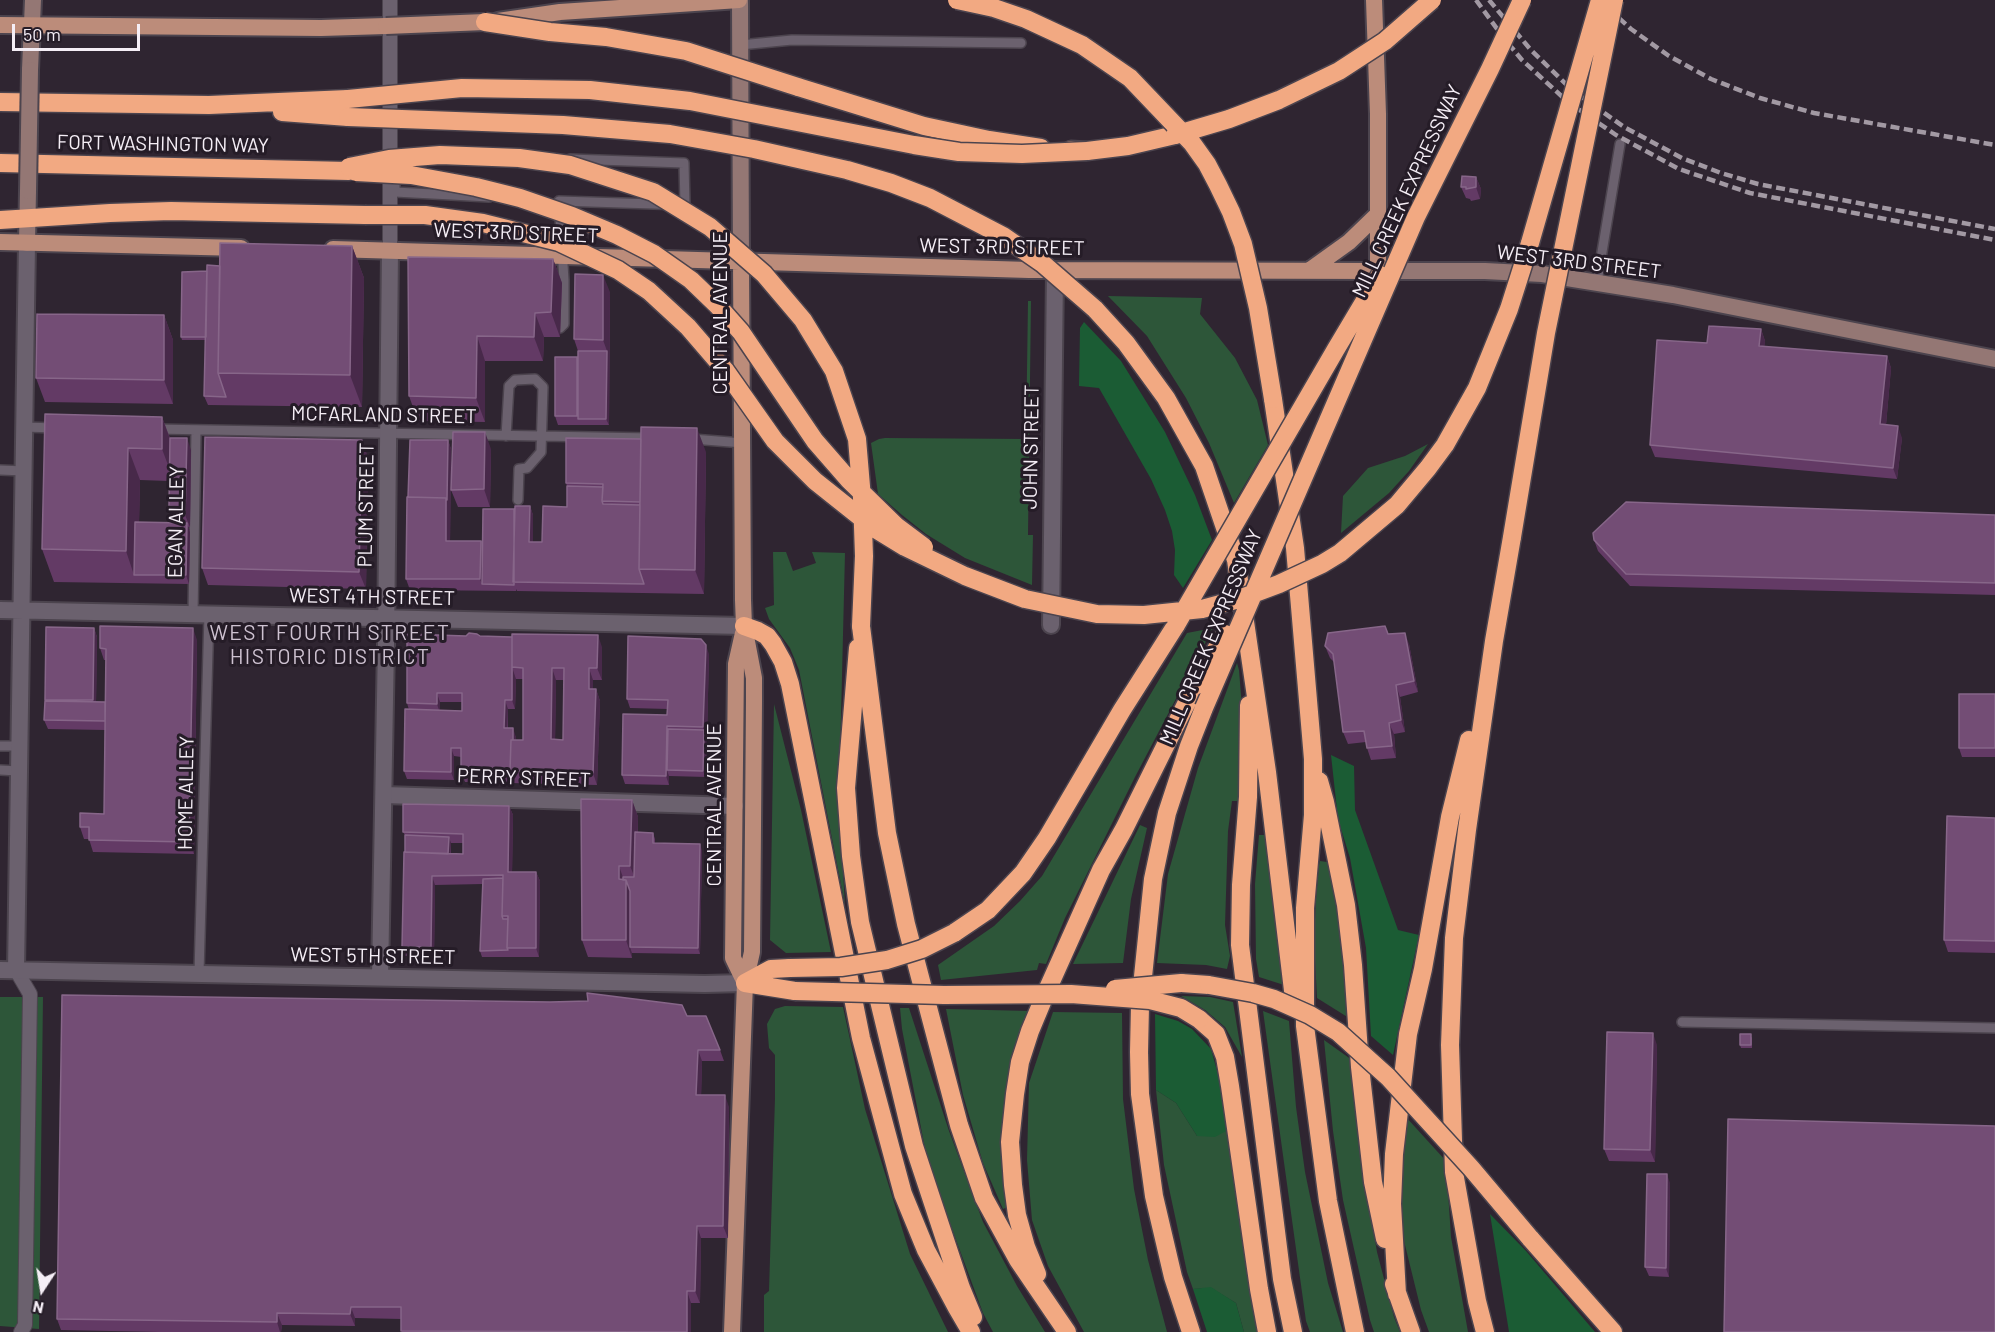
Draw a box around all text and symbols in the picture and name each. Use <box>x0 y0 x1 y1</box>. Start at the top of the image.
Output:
scale bar <box>15 12 142 50</box>
text: 50 m <box>23 23 61 45</box>
street label: MILL CREEK EXPRESSWAY <box>1347 81 1467 301</box>
street label: FORT WASHINGTON WAY <box>57 130 269 158</box>
street label: WEST 3RD STREET <box>433 218 599 248</box>
street label: CENTRAL AVENUE <box>708 232 732 394</box>
street label: WEST 3RD STREET <box>919 234 1085 260</box>
street label: WEST 3RD STREET <box>1495 240 1663 284</box>
street label: JOHN STREET <box>1018 384 1044 510</box>
street label: MCFARLAND STREET <box>291 401 477 429</box>
street label: PLUM STREET <box>353 442 379 568</box>
street label: EGAN ALLEY <box>163 466 189 578</box>
street label: MILL CREEK EXPRESSWAY <box>1155 526 1267 748</box>
street label: WEST 4TH STREET <box>289 584 455 610</box>
district label: WEST FOURTH STREET HISTORIC DISTRICT <box>209 620 451 670</box>
street label: CENTRAL AVENUE <box>702 724 726 886</box>
street label: HOME ALLEY <box>173 736 199 850</box>
street label: PERRY STREET <box>457 764 591 792</box>
street label: WEST 5TH STREET <box>290 943 456 969</box>
north arrow <box>12 1260 72 1320</box>
text: N <box>31 1298 45 1318</box>

